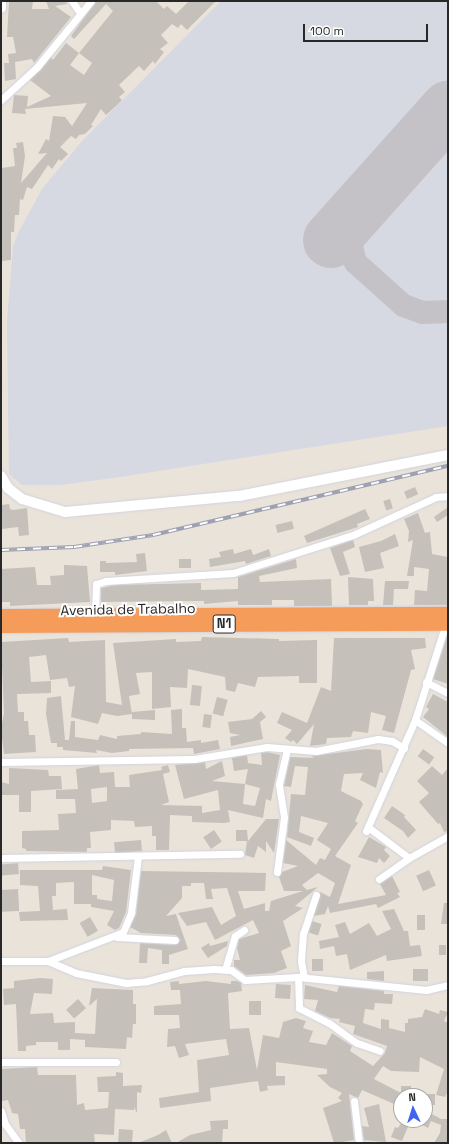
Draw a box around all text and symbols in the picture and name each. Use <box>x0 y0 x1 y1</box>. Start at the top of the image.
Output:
scale bar <box>305 16 430 42</box>
text: 100 m <box>310 23 344 39</box>
street label: Avenida de Trabalho <box>60 599 196 619</box>
road number: N1 <box>212 613 236 635</box>
north arrow <box>393 1088 433 1128</box>
text: N <box>408 1090 416 1104</box>

